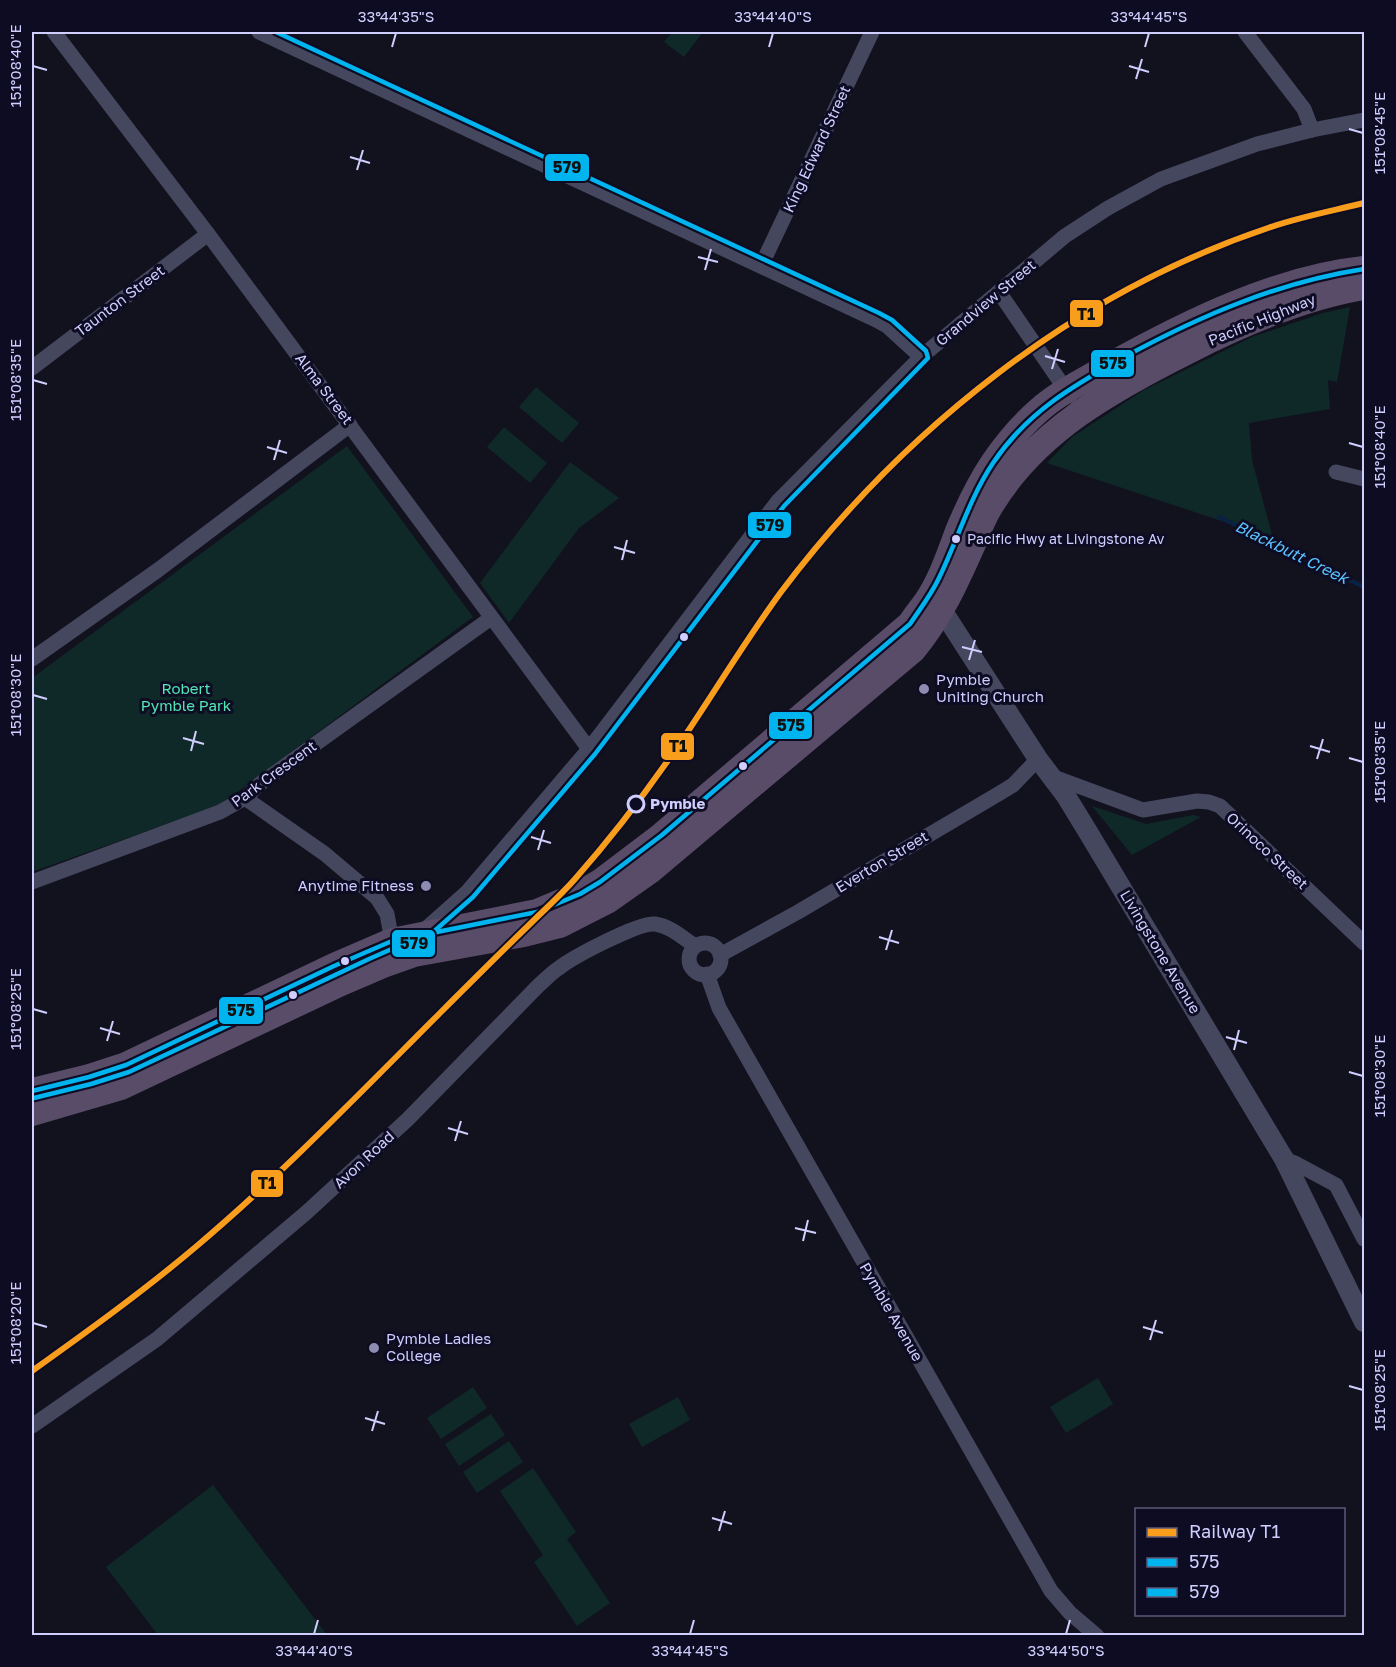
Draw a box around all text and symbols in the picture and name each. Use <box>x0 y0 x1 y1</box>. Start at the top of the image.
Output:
text: 33°44'35"S <box>358 7 434 25</box>
text: 33°44'40"S <box>734 7 812 25</box>
text: 33°44'45"S <box>1111 7 1187 25</box>
text: 151°08'40"E <box>6 24 24 108</box>
street label: King Edward Street <box>779 82 853 215</box>
text: 151°08'45"E <box>1370 92 1388 174</box>
line badge: 579 <box>544 153 590 182</box>
text: 579 <box>553 157 581 177</box>
street label: Grandview Street <box>932 255 1039 349</box>
street label: Taunton Street <box>71 261 168 340</box>
street label: Pacific Highway <box>1205 289 1318 349</box>
line badge: T1 <box>1069 299 1104 328</box>
text: T1 <box>1077 304 1095 324</box>
text: 151°08'35"E <box>6 339 24 421</box>
street label: Alma Street <box>292 349 357 428</box>
line badge: 575 <box>1090 349 1135 378</box>
text: 575 <box>1099 353 1127 373</box>
text: 151°08'40"E <box>1370 405 1388 489</box>
line badge: 579 <box>747 511 792 539</box>
text: 579 <box>756 515 784 535</box>
water label: Blackbutt Creek <box>1232 516 1354 589</box>
place label: Pacific Hwy at Livingstone Av <box>967 530 1165 547</box>
marker: Pacific Hwy at Livingstone Av <box>950 533 962 545</box>
unlabelled marker <box>678 631 690 643</box>
text: 151°08'30"E <box>6 654 24 736</box>
place label: Pymble Uniting Church <box>936 670 1044 705</box>
park label: Robert Pymble Park <box>141 679 232 714</box>
marker: Pymble Uniting Church <box>917 682 931 696</box>
line badge: 575 <box>768 711 813 740</box>
text: 575 <box>777 715 805 735</box>
text: 151°08'35"E <box>1370 721 1388 803</box>
line badge: T1 <box>660 732 695 761</box>
street label: Park Crescent <box>227 736 319 810</box>
text: T1 <box>669 736 687 756</box>
unlabelled marker <box>737 760 749 772</box>
place label: Pymble <box>650 794 706 812</box>
marker: Pymble <box>627 795 645 813</box>
street label: Orinoco Street <box>1223 808 1312 892</box>
street label: Everton Street <box>832 827 931 896</box>
place label: Anytime Fitness <box>298 876 414 894</box>
marker: Anytime Fitness <box>419 879 433 893</box>
street label: Livingstone Avenue <box>1117 886 1205 1017</box>
line badge: 579 <box>391 929 436 958</box>
text: 579 <box>400 933 428 953</box>
unlabelled marker <box>339 955 351 967</box>
text: 151°08'25"E <box>6 968 24 1050</box>
unlabelled marker <box>287 989 299 1001</box>
line badge: 575 <box>218 996 264 1025</box>
text: 575 <box>227 1000 255 1020</box>
text: 151°08'30"E <box>1370 1035 1388 1117</box>
street label: Avon Road <box>329 1127 397 1192</box>
line badge: T1 <box>250 1169 284 1198</box>
text: T1 <box>258 1173 276 1193</box>
street label: Pymble Avenue <box>856 1259 928 1364</box>
text: 151°08'20"E <box>6 1282 24 1364</box>
place label: Pymble Ladies College <box>386 1329 491 1364</box>
marker: Pymble Ladies College <box>367 1341 381 1355</box>
text: 151°08'25"E <box>1370 1349 1388 1431</box>
legend <box>1135 1508 1345 1616</box>
text: Railway T1 <box>1189 1520 1280 1542</box>
text: 575 <box>1189 1550 1219 1572</box>
text: 579 <box>1189 1580 1220 1602</box>
text: 33°44'40"S <box>275 1641 353 1659</box>
text: 33°44'45"S <box>652 1641 728 1659</box>
text: 33°44'50"S <box>1027 1641 1105 1659</box>

